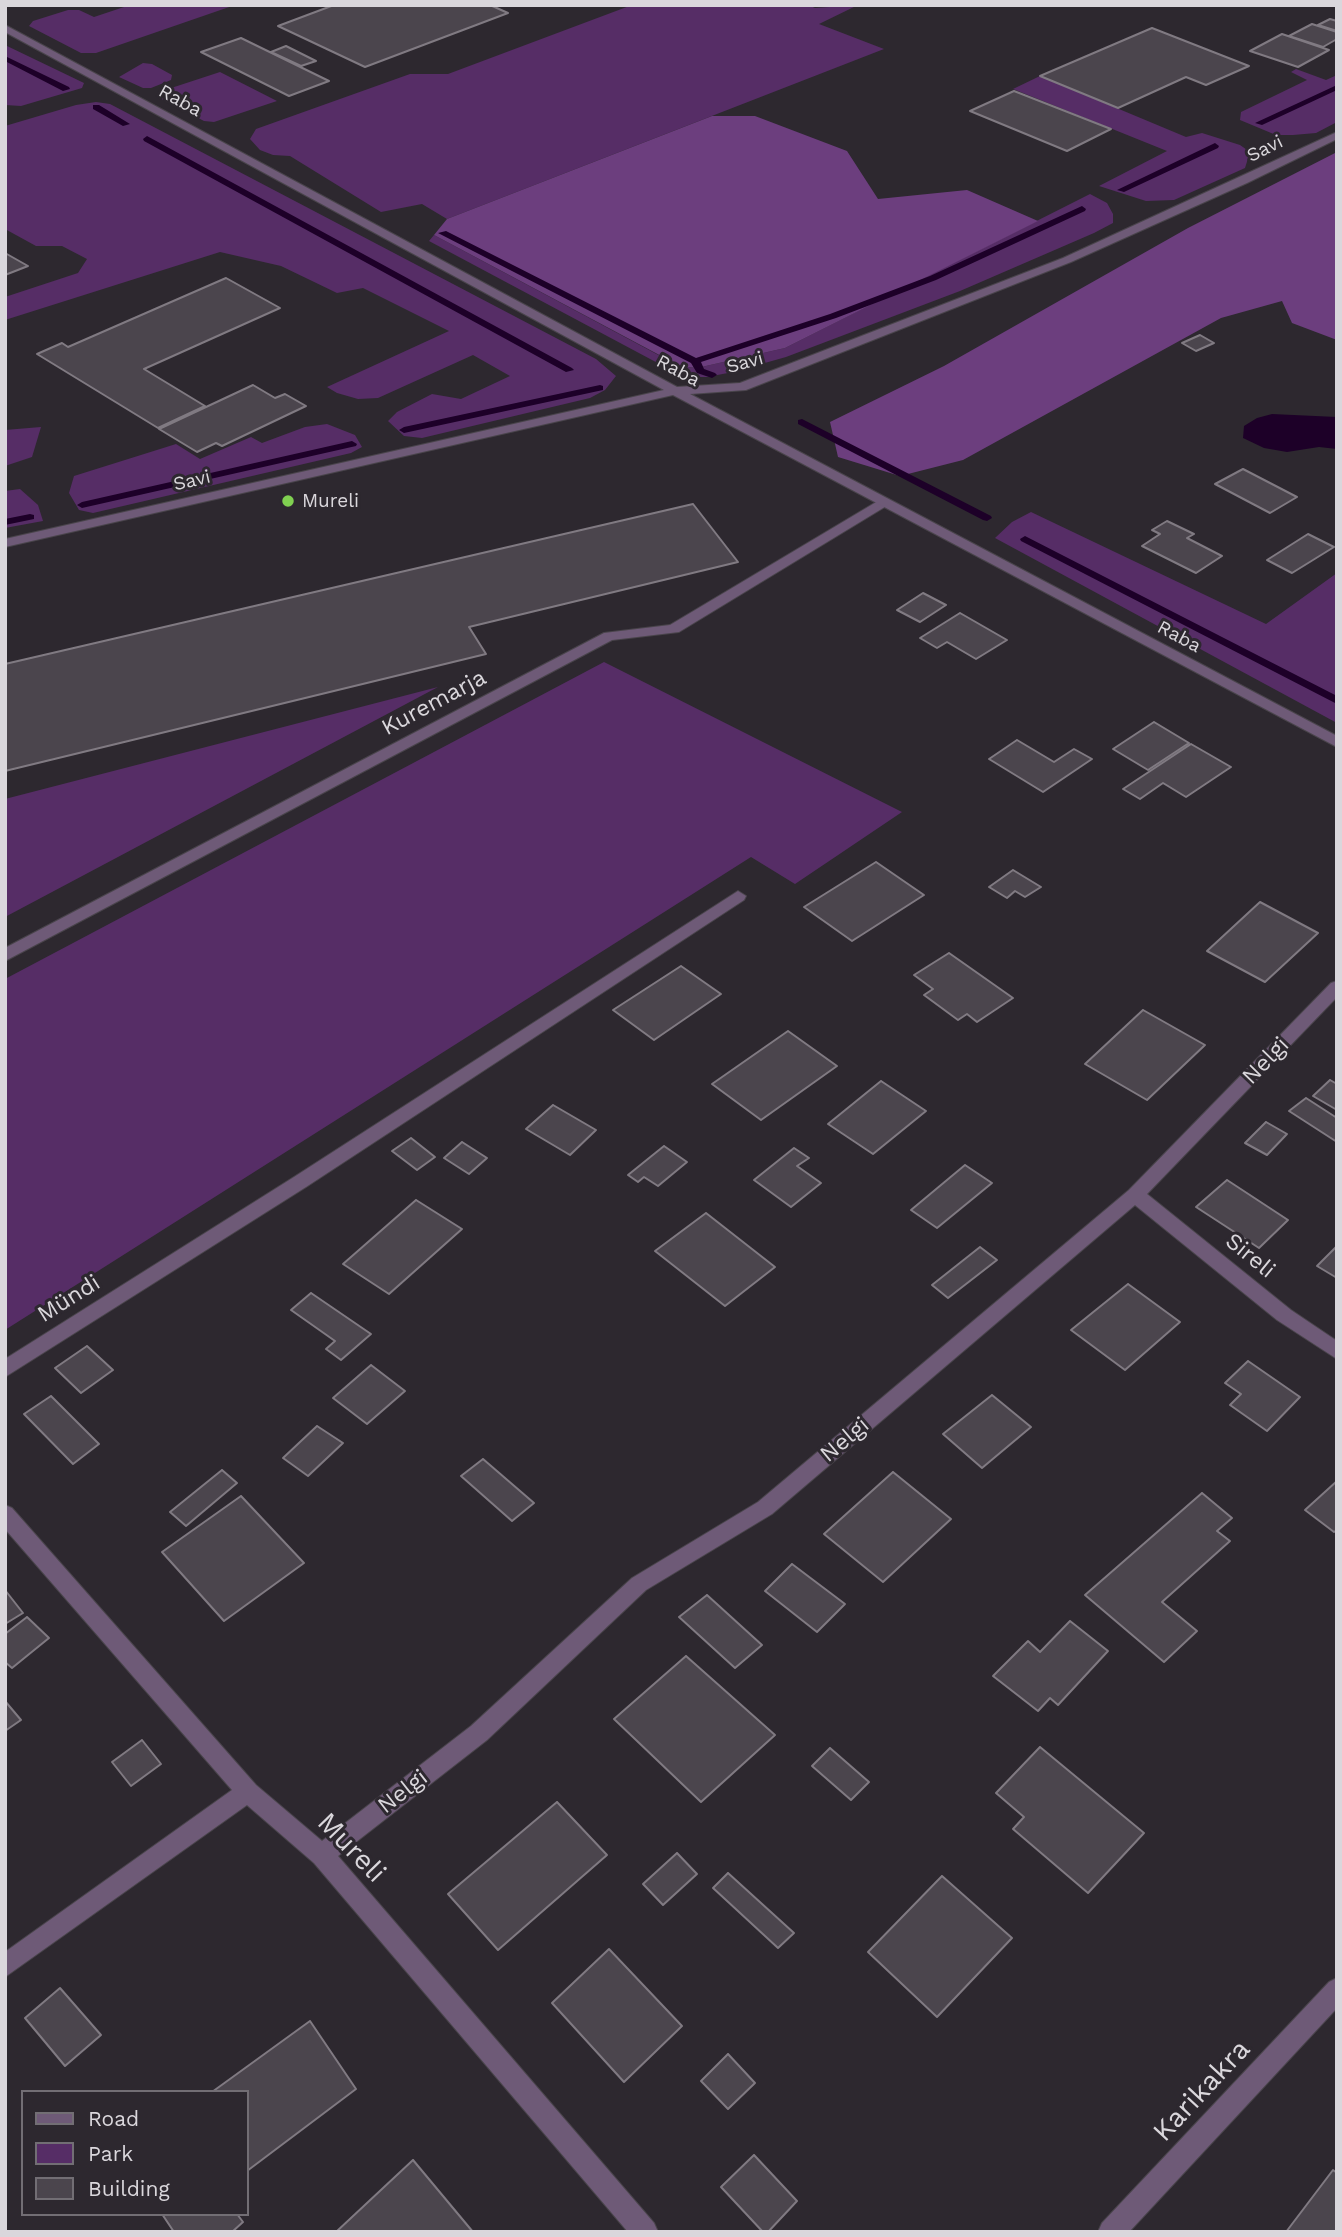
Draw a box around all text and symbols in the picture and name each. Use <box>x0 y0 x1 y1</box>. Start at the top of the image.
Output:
street label: Raba <box>154 80 206 122</box>
street label: Savi <box>1243 131 1287 167</box>
street label: Savi <box>724 347 766 379</box>
street label: Raba <box>652 350 704 392</box>
street label: Savi <box>171 466 213 496</box>
place label: Mureli <box>302 490 359 512</box>
marker: Mureli <box>280 493 296 509</box>
street label: Raba <box>1153 616 1205 658</box>
street label: Kuremarja <box>377 664 491 742</box>
street label: Nelgi <box>1237 1032 1295 1090</box>
street label: Sireli <box>1219 1228 1281 1284</box>
street label: Mündi <box>33 1269 105 1329</box>
street label: Nelgi <box>815 1412 875 1468</box>
street label: Nelgi <box>373 1764 433 1820</box>
street label: Mureli <box>310 1806 392 1890</box>
street label: Karikakra <box>1146 2033 1258 2149</box>
legend <box>21 2090 248 2216</box>
text: Road <box>88 2106 139 2131</box>
text: Park <box>88 2141 133 2166</box>
text: Building <box>88 2176 170 2201</box>

